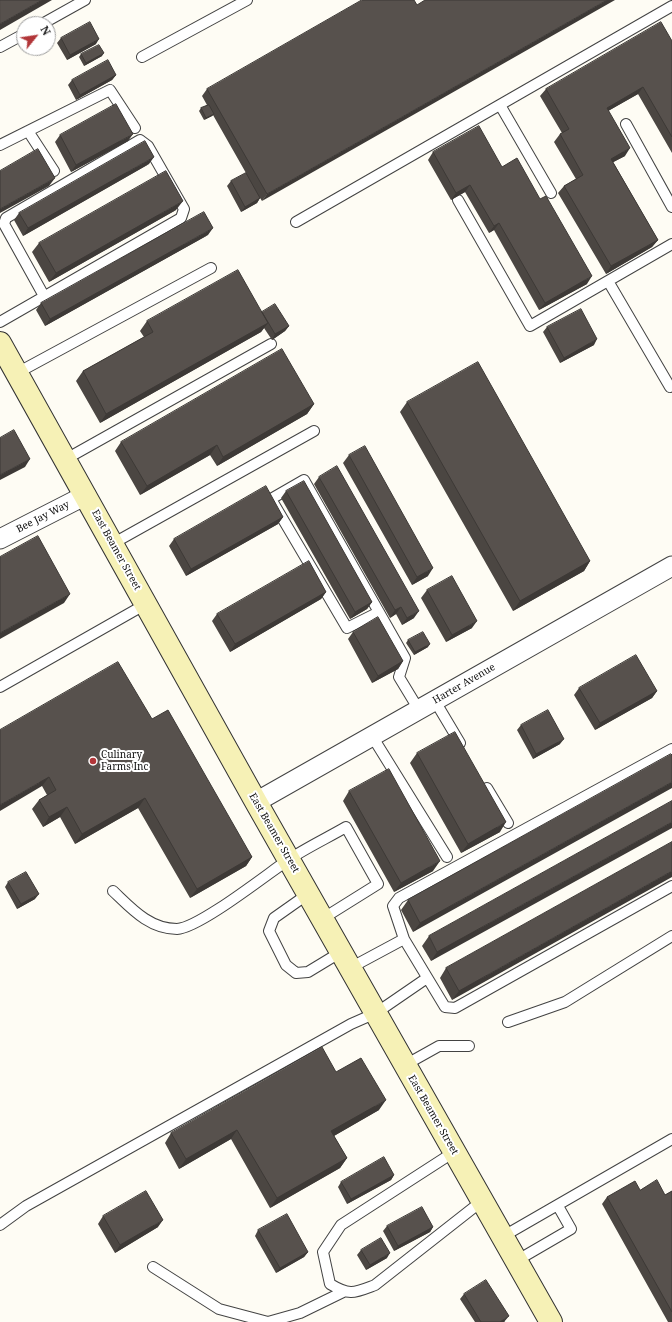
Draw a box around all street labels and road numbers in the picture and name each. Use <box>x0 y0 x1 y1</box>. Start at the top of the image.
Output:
street label: Bee Jay Way <box>14 499 72 535</box>
street label: East Beamer Street <box>89 508 143 592</box>
street label: Harter Avenue <box>431 661 497 707</box>
street label: East Beamer Street <box>246 791 302 875</box>
street label: East Beamer Street <box>405 1073 461 1157</box>

